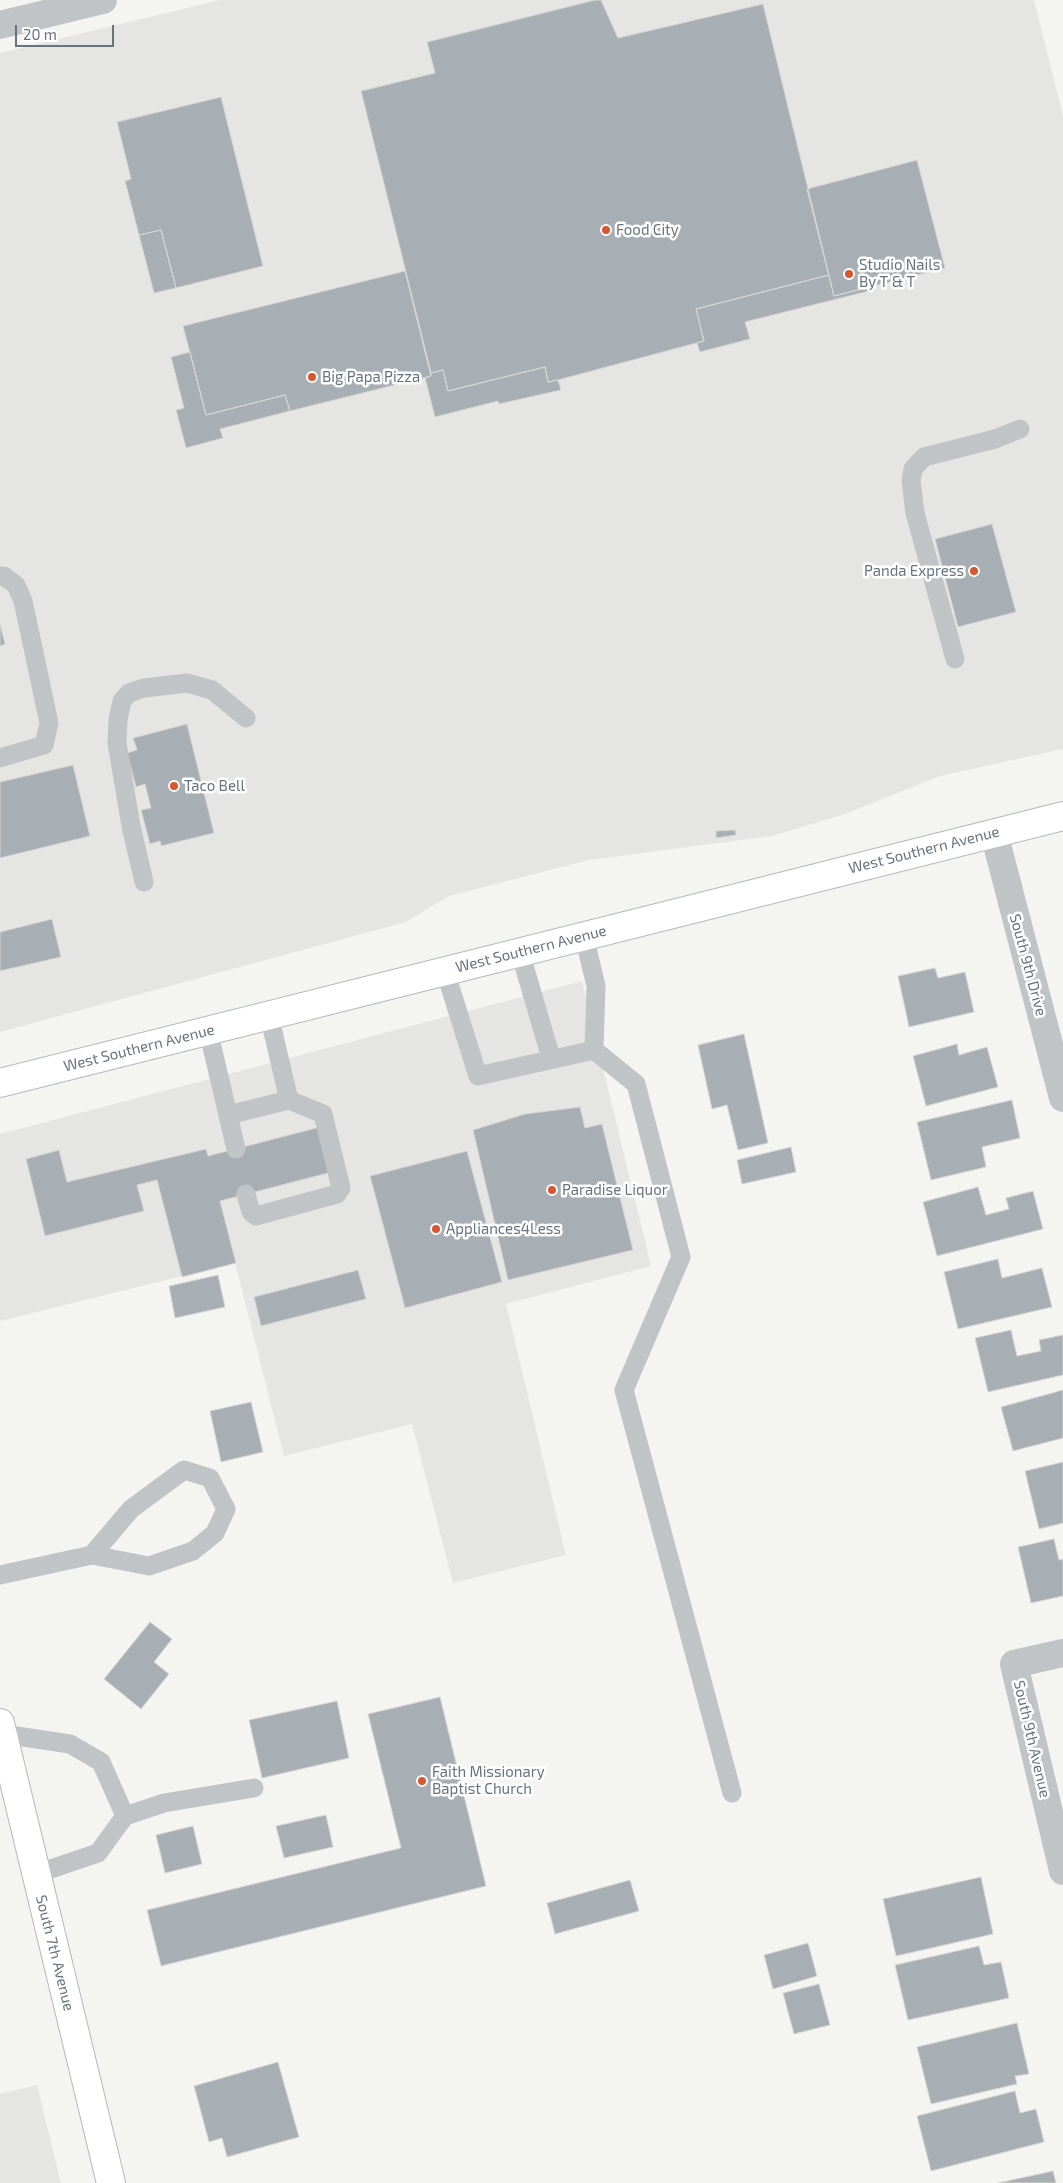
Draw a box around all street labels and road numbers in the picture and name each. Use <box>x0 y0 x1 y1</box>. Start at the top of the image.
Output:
street label: West Southern Avenue <box>847 823 1001 877</box>
street label: South 9th Drive <box>1006 912 1050 1018</box>
street label: West Southern Avenue <box>454 922 608 976</box>
street label: West Southern Avenue <box>62 1021 216 1075</box>
street label: South 9th Avenue <box>1010 1679 1054 1799</box>
street label: South 7th Avenue <box>32 1893 78 2013</box>

